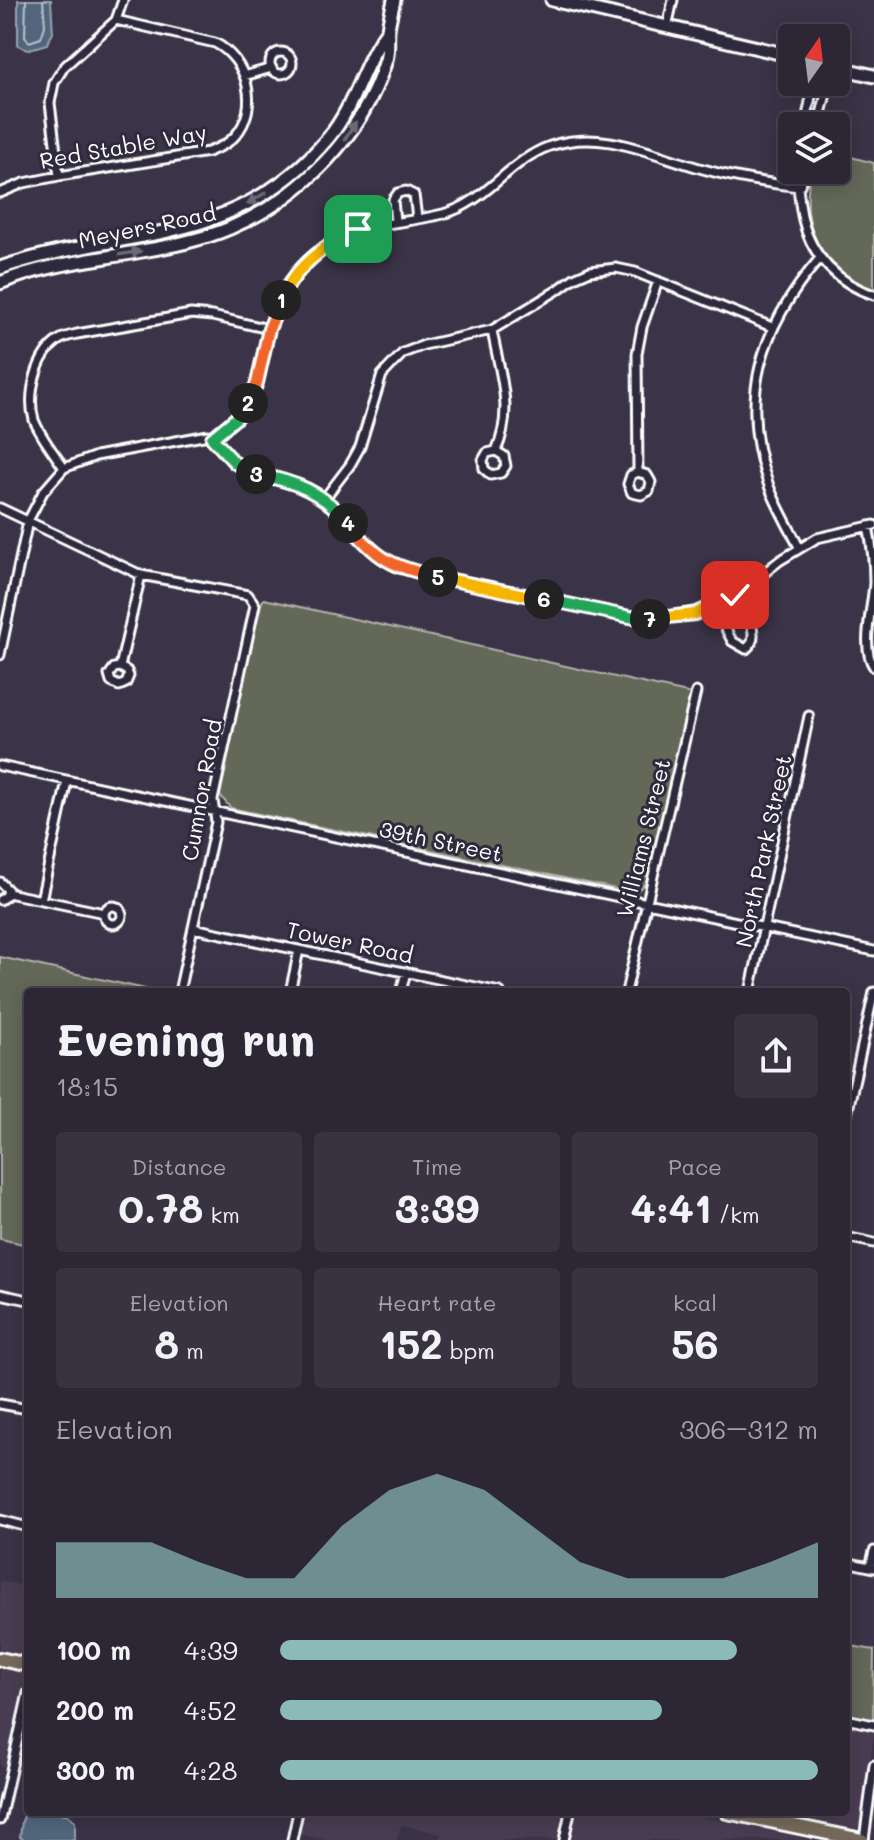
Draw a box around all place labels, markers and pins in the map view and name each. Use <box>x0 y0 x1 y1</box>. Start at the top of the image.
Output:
pin <box>324 195 392 263</box>
pin: 1 <box>261 280 301 320</box>
pin: 2 <box>228 383 268 423</box>
pin: 3 <box>236 454 276 494</box>
pin: 4 <box>328 503 368 543</box>
pin: 5 <box>418 557 458 597</box>
pin <box>701 561 769 629</box>
pin: 6 <box>524 579 564 619</box>
pin: 7 <box>630 599 670 639</box>

